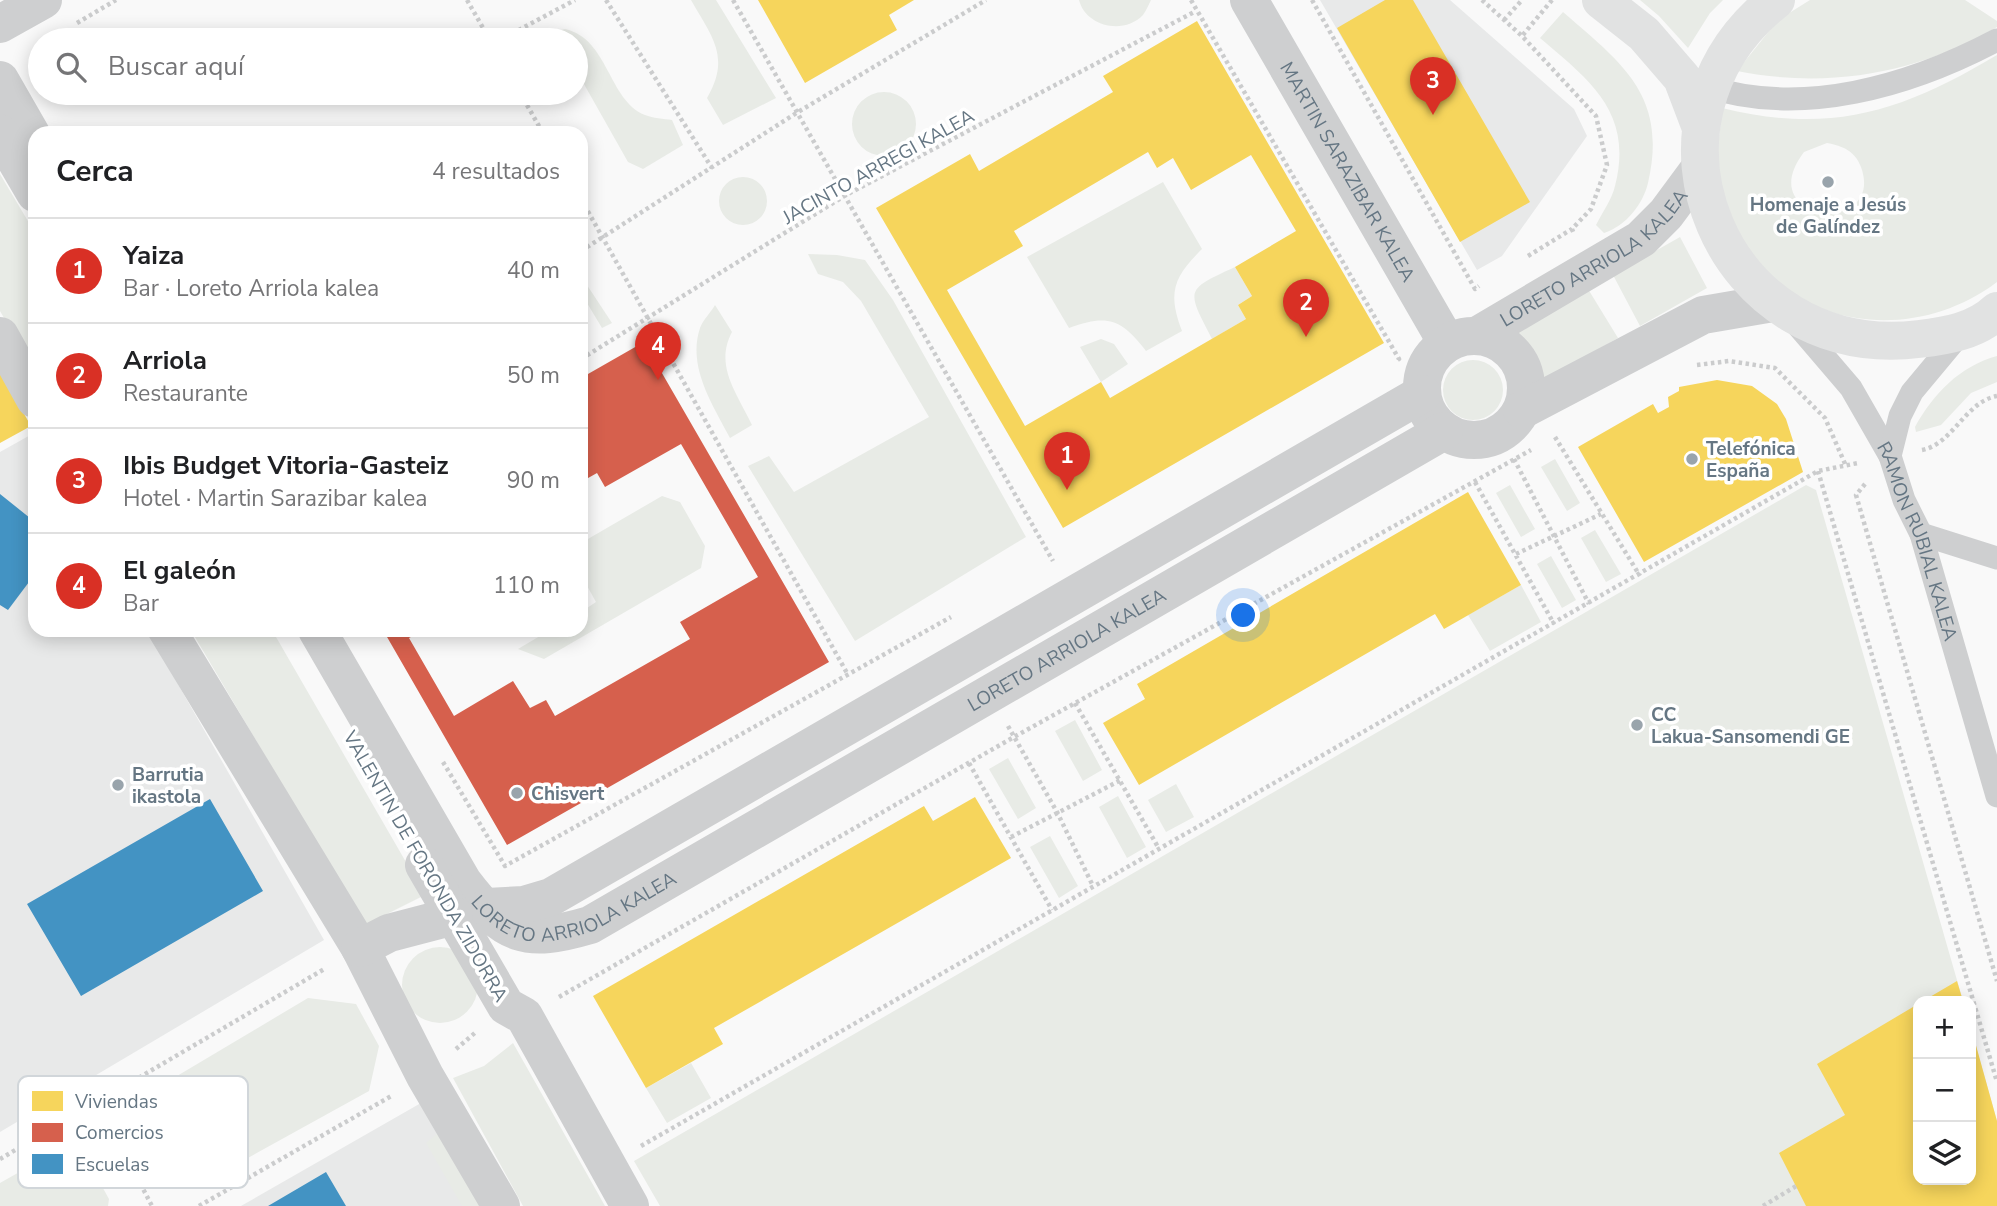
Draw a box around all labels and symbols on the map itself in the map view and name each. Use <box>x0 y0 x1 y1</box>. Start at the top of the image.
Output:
street label: MARTIN SARAZIBAR KALEA <box>1273 57 1421 287</box>
pin: 3 <box>1410 57 1456 115</box>
street label: JACINTO ARREGI KALEA <box>777 103 979 231</box>
marker: Homenaje a Jesús de Galíndez <box>1820 174 1836 190</box>
street label: LORETO ARRIOLA KALEA <box>1495 184 1694 333</box>
place label: Homenaje a Jesús de Galíndez <box>1750 192 1906 240</box>
pin: 2 <box>1283 279 1329 337</box>
pin: 4 <box>635 322 681 380</box>
pin: 1 <box>1044 432 1090 490</box>
place label: Telefónica España <box>1706 436 1796 484</box>
street label: RAMON RUBIAL KALEA <box>1870 437 1963 644</box>
marker: Telefónica España <box>1684 451 1700 467</box>
street label: LORETO ARRIOLA KALEA <box>963 582 1171 718</box>
your location <box>1226 598 1260 632</box>
place label: CC Lakua-Sansomendi GE <box>1651 702 1850 750</box>
marker: CC Lakua-Sansomendi GE <box>1629 717 1645 733</box>
street label: VALENTIN DE FORONDA ZIDORRA <box>336 725 514 1007</box>
place label: Barrutia ikastola <box>132 762 204 810</box>
marker: Barrutia ikastola <box>110 777 126 793</box>
place label: Chisvert <box>531 781 605 807</box>
marker: Chisvert <box>509 785 525 801</box>
street label: LORETO ARRIOLA KALEA <box>465 866 681 949</box>
legend <box>18 1076 248 1188</box>
text: Viviendas <box>74 1089 158 1115</box>
text: Comercios <box>75 1120 164 1146</box>
text: Escuelas <box>75 1152 149 1178</box>

